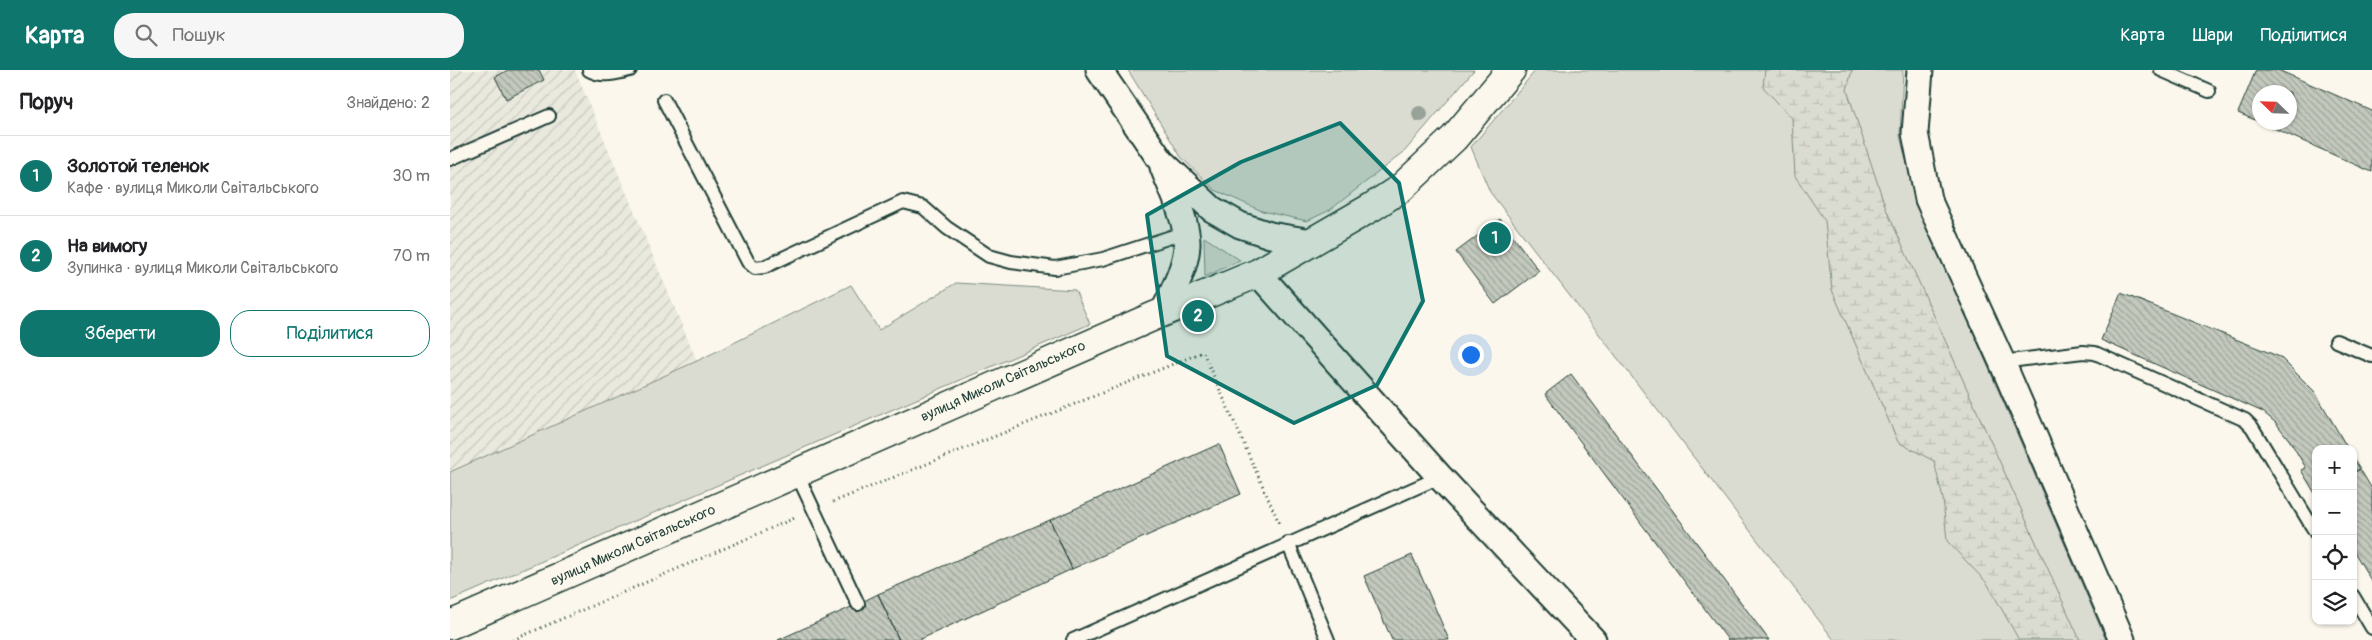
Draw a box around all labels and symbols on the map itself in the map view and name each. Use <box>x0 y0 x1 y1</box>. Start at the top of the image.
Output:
north arrow <box>2252 85 2297 130</box>
pin: 1 <box>1479 219 1511 257</box>
pin: 2 <box>1182 297 1214 335</box>
street label: вулиця Миколи Світальського <box>918 337 1088 425</box>
your location <box>1458 342 1484 368</box>
street label: вулиця Миколи Світальського <box>548 501 718 589</box>

